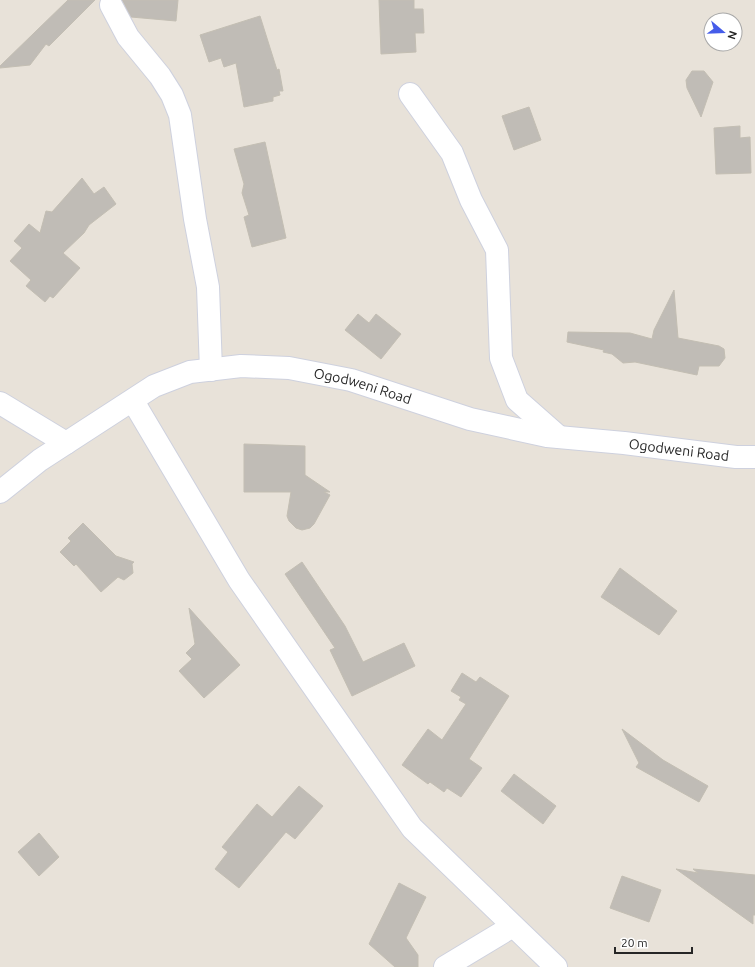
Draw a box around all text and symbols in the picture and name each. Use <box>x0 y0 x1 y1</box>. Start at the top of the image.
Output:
north arrow <box>703 12 743 52</box>
text: N <box>725 29 739 41</box>
street label: Ogodweni Road <box>312 365 413 407</box>
street label: Ogodweni Road <box>628 436 730 464</box>
scale bar <box>615 929 692 955</box>
text: 20 m <box>621 936 648 949</box>

